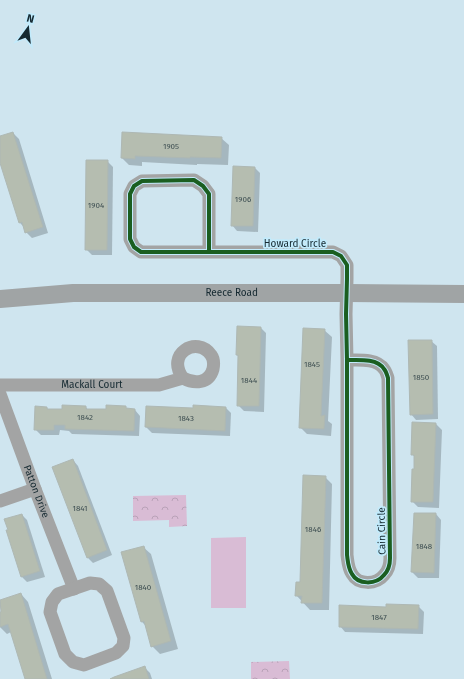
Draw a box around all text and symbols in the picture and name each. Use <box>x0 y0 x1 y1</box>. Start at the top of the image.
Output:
north arrow <box>8 8 48 48</box>
text: N <box>25 12 36 26</box>
house number: 1905 <box>163 142 179 151</box>
house number: 1906 <box>235 195 251 204</box>
house number: 1904 <box>88 201 105 210</box>
street label: Howard Circle <box>264 238 326 250</box>
street label: Reece Road <box>205 287 258 299</box>
house number: 1845 <box>304 360 320 369</box>
house number: 1850 <box>413 373 430 382</box>
house number: 1844 <box>241 376 258 385</box>
street label: Mackall Court <box>61 379 123 391</box>
house number: 1842 <box>77 413 93 422</box>
house number: 1843 <box>178 414 194 423</box>
street label: Patton Drive <box>21 463 52 520</box>
house number: 1841 <box>72 504 88 513</box>
street label: Cain Circle <box>376 507 388 555</box>
house number: 1846 <box>305 525 321 534</box>
house number: 1848 <box>416 542 433 551</box>
house number: 1840 <box>135 583 152 592</box>
house number: 1847 <box>371 613 387 622</box>

